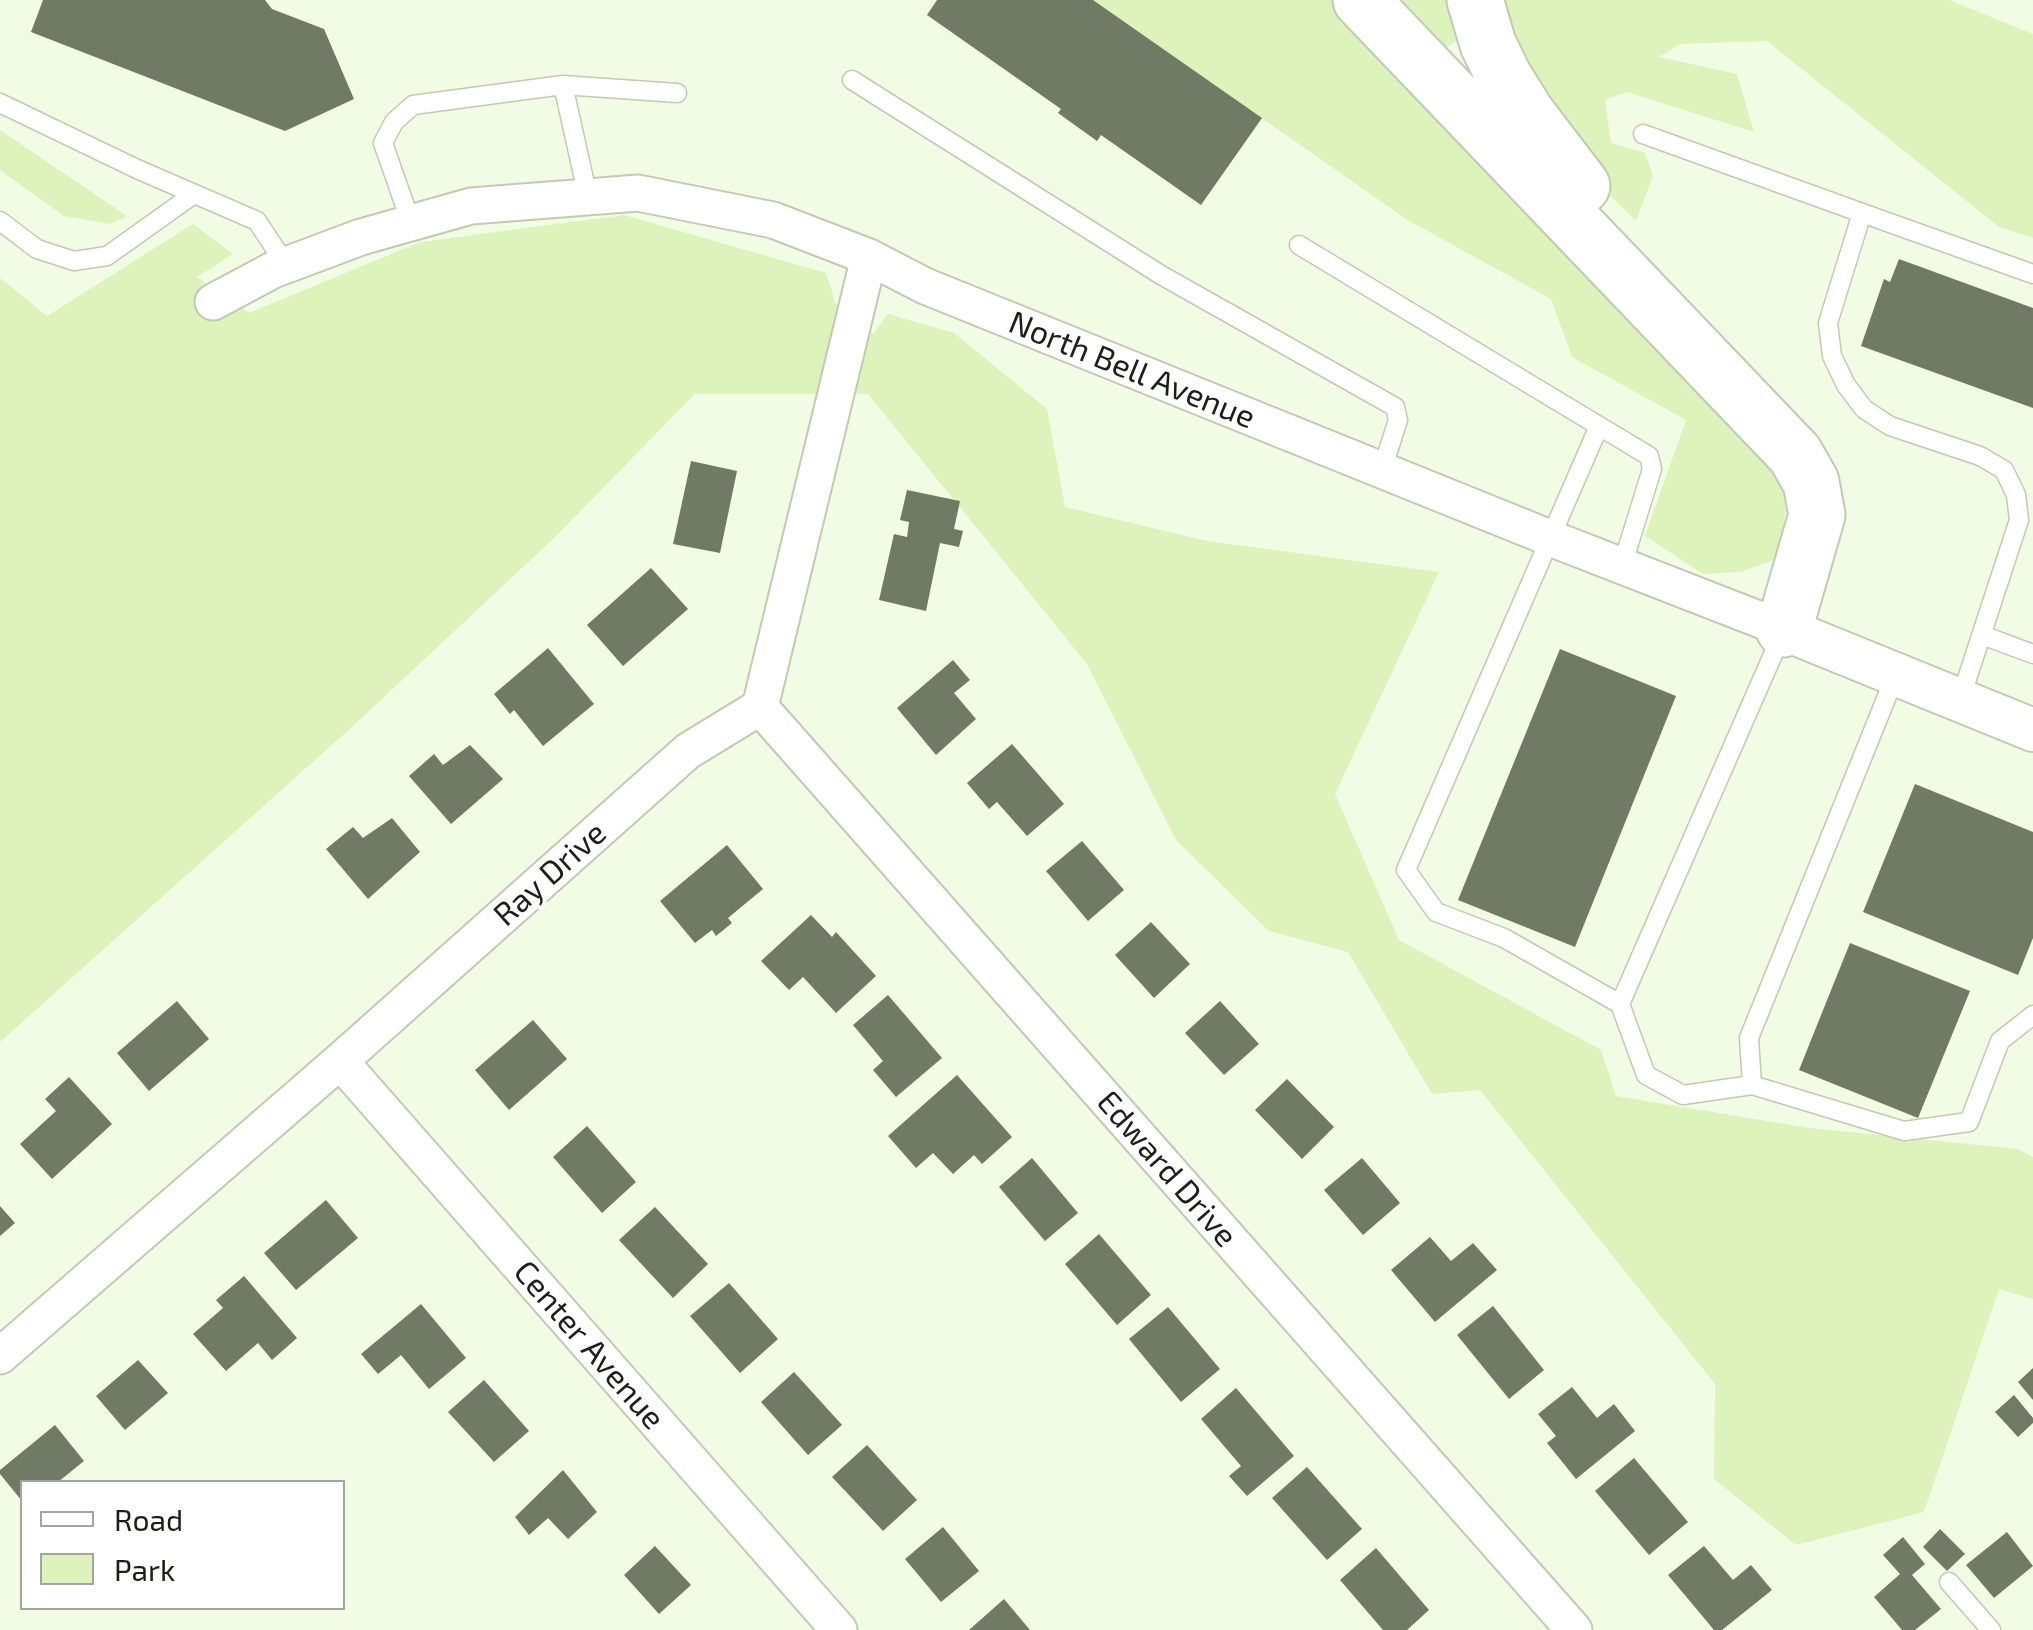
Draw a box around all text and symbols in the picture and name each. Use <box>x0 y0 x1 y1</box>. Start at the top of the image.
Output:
street label: North Bell Avenue <box>1003 303 1261 437</box>
street label: Ray Drive <box>486 814 614 934</box>
street label: Edward Drive <box>1089 1083 1245 1255</box>
street label: Center Avenue <box>505 1253 673 1437</box>
legend <box>20 1480 345 1610</box>
text: Road <box>114 1501 183 1537</box>
text: Park <box>114 1551 175 1587</box>

